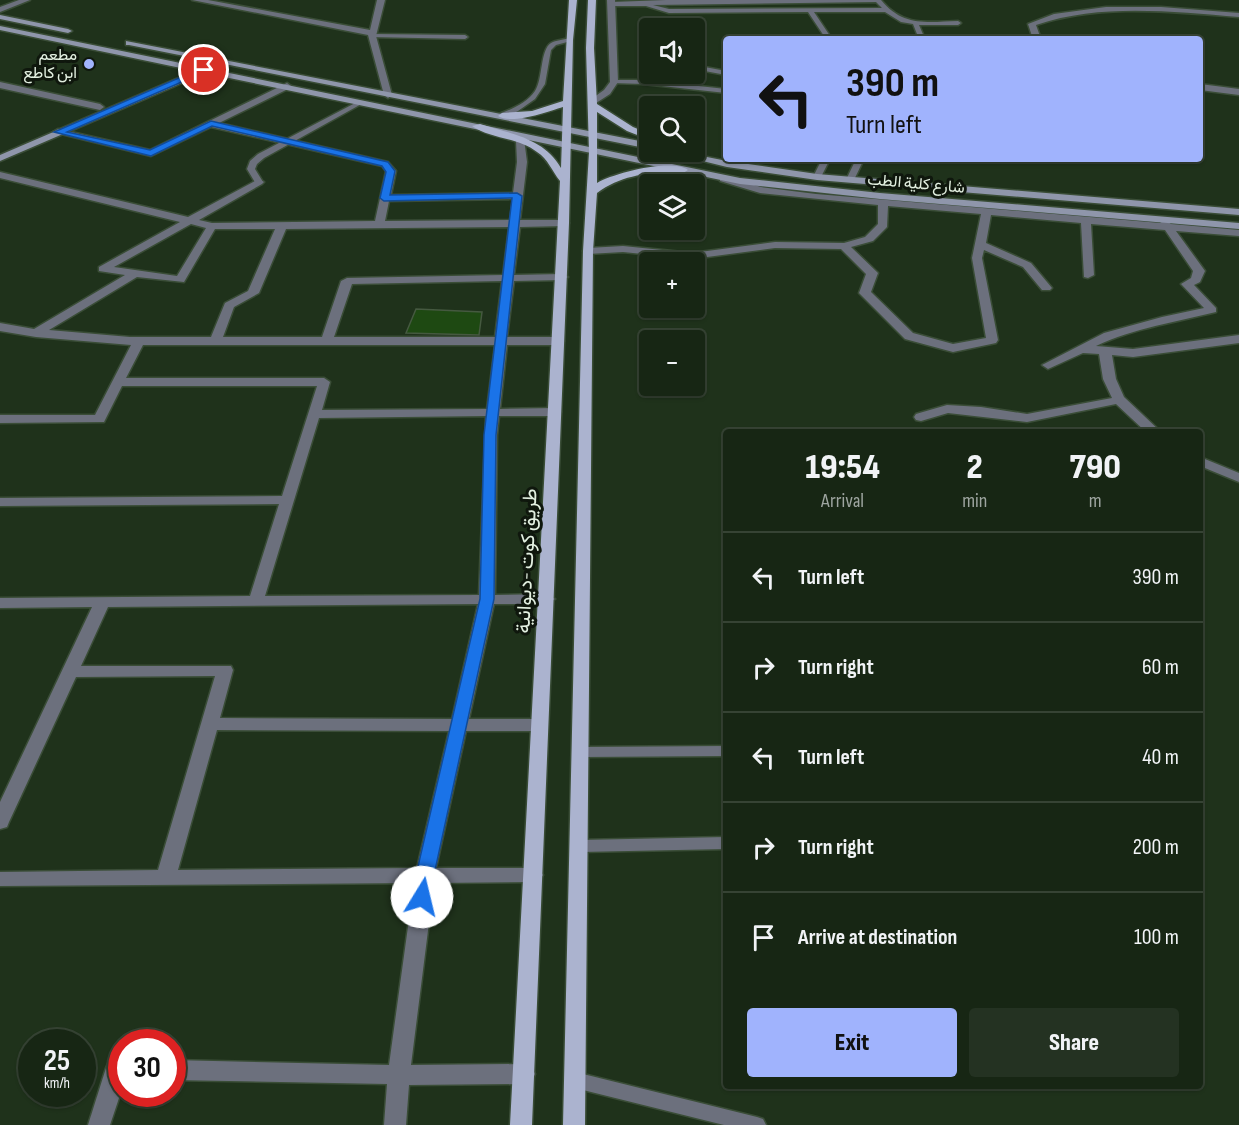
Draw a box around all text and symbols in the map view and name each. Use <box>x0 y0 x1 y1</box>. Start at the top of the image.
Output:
map controls <box>639 18 705 396</box>
button: sound <box>639 18 705 84</box>
pin <box>178 44 229 95</box>
place label: مطعم ابن كاطع <box>23 46 77 84</box>
icon: arrive <box>187 53 220 86</box>
marker: مطعم ابن كاطع <box>82 57 96 71</box>
text: 390 m <box>846 58 939 109</box>
icon: left <box>747 60 825 138</box>
button: search <box>639 96 705 162</box>
text: Turn left <box>846 109 922 141</box>
street label: شارع كلية الطب <box>866 170 965 199</box>
button: layers <box>639 174 705 240</box>
button: + <box>639 252 705 318</box>
button: − <box>639 330 705 396</box>
text: 19:54 <box>805 446 880 489</box>
text: 2 <box>967 446 983 489</box>
text: 790 <box>1069 446 1121 489</box>
street label: طريق كوت -ديوانية <box>511 488 543 634</box>
text: Arrival <box>821 489 864 513</box>
text: min <box>962 489 987 513</box>
text: m <box>1089 489 1102 513</box>
icon: left <box>747 561 780 594</box>
text: Turn left <box>798 564 864 591</box>
text: 390 m <box>1133 564 1179 591</box>
icon: right <box>747 651 780 684</box>
text: Turn right <box>798 654 874 681</box>
text: 60 m <box>1142 654 1179 681</box>
icon: left <box>747 741 780 774</box>
text: Turn left <box>798 744 864 771</box>
text: 40 m <box>1142 744 1179 771</box>
icon: right <box>747 831 780 864</box>
text: Turn right <box>798 834 874 861</box>
text: 200 m <box>1133 834 1179 861</box>
position arrow <box>390 865 454 929</box>
icon: arrive <box>747 921 780 954</box>
text: Arrive at destination <box>798 924 957 951</box>
text: 100 m <box>1134 924 1179 951</box>
button: Exit <box>747 1008 957 1077</box>
button: Share <box>969 1008 1179 1077</box>
speed limit sign: 30 <box>108 1029 186 1107</box>
text: 25 <box>44 1043 70 1079</box>
text: km/h <box>44 1074 70 1093</box>

